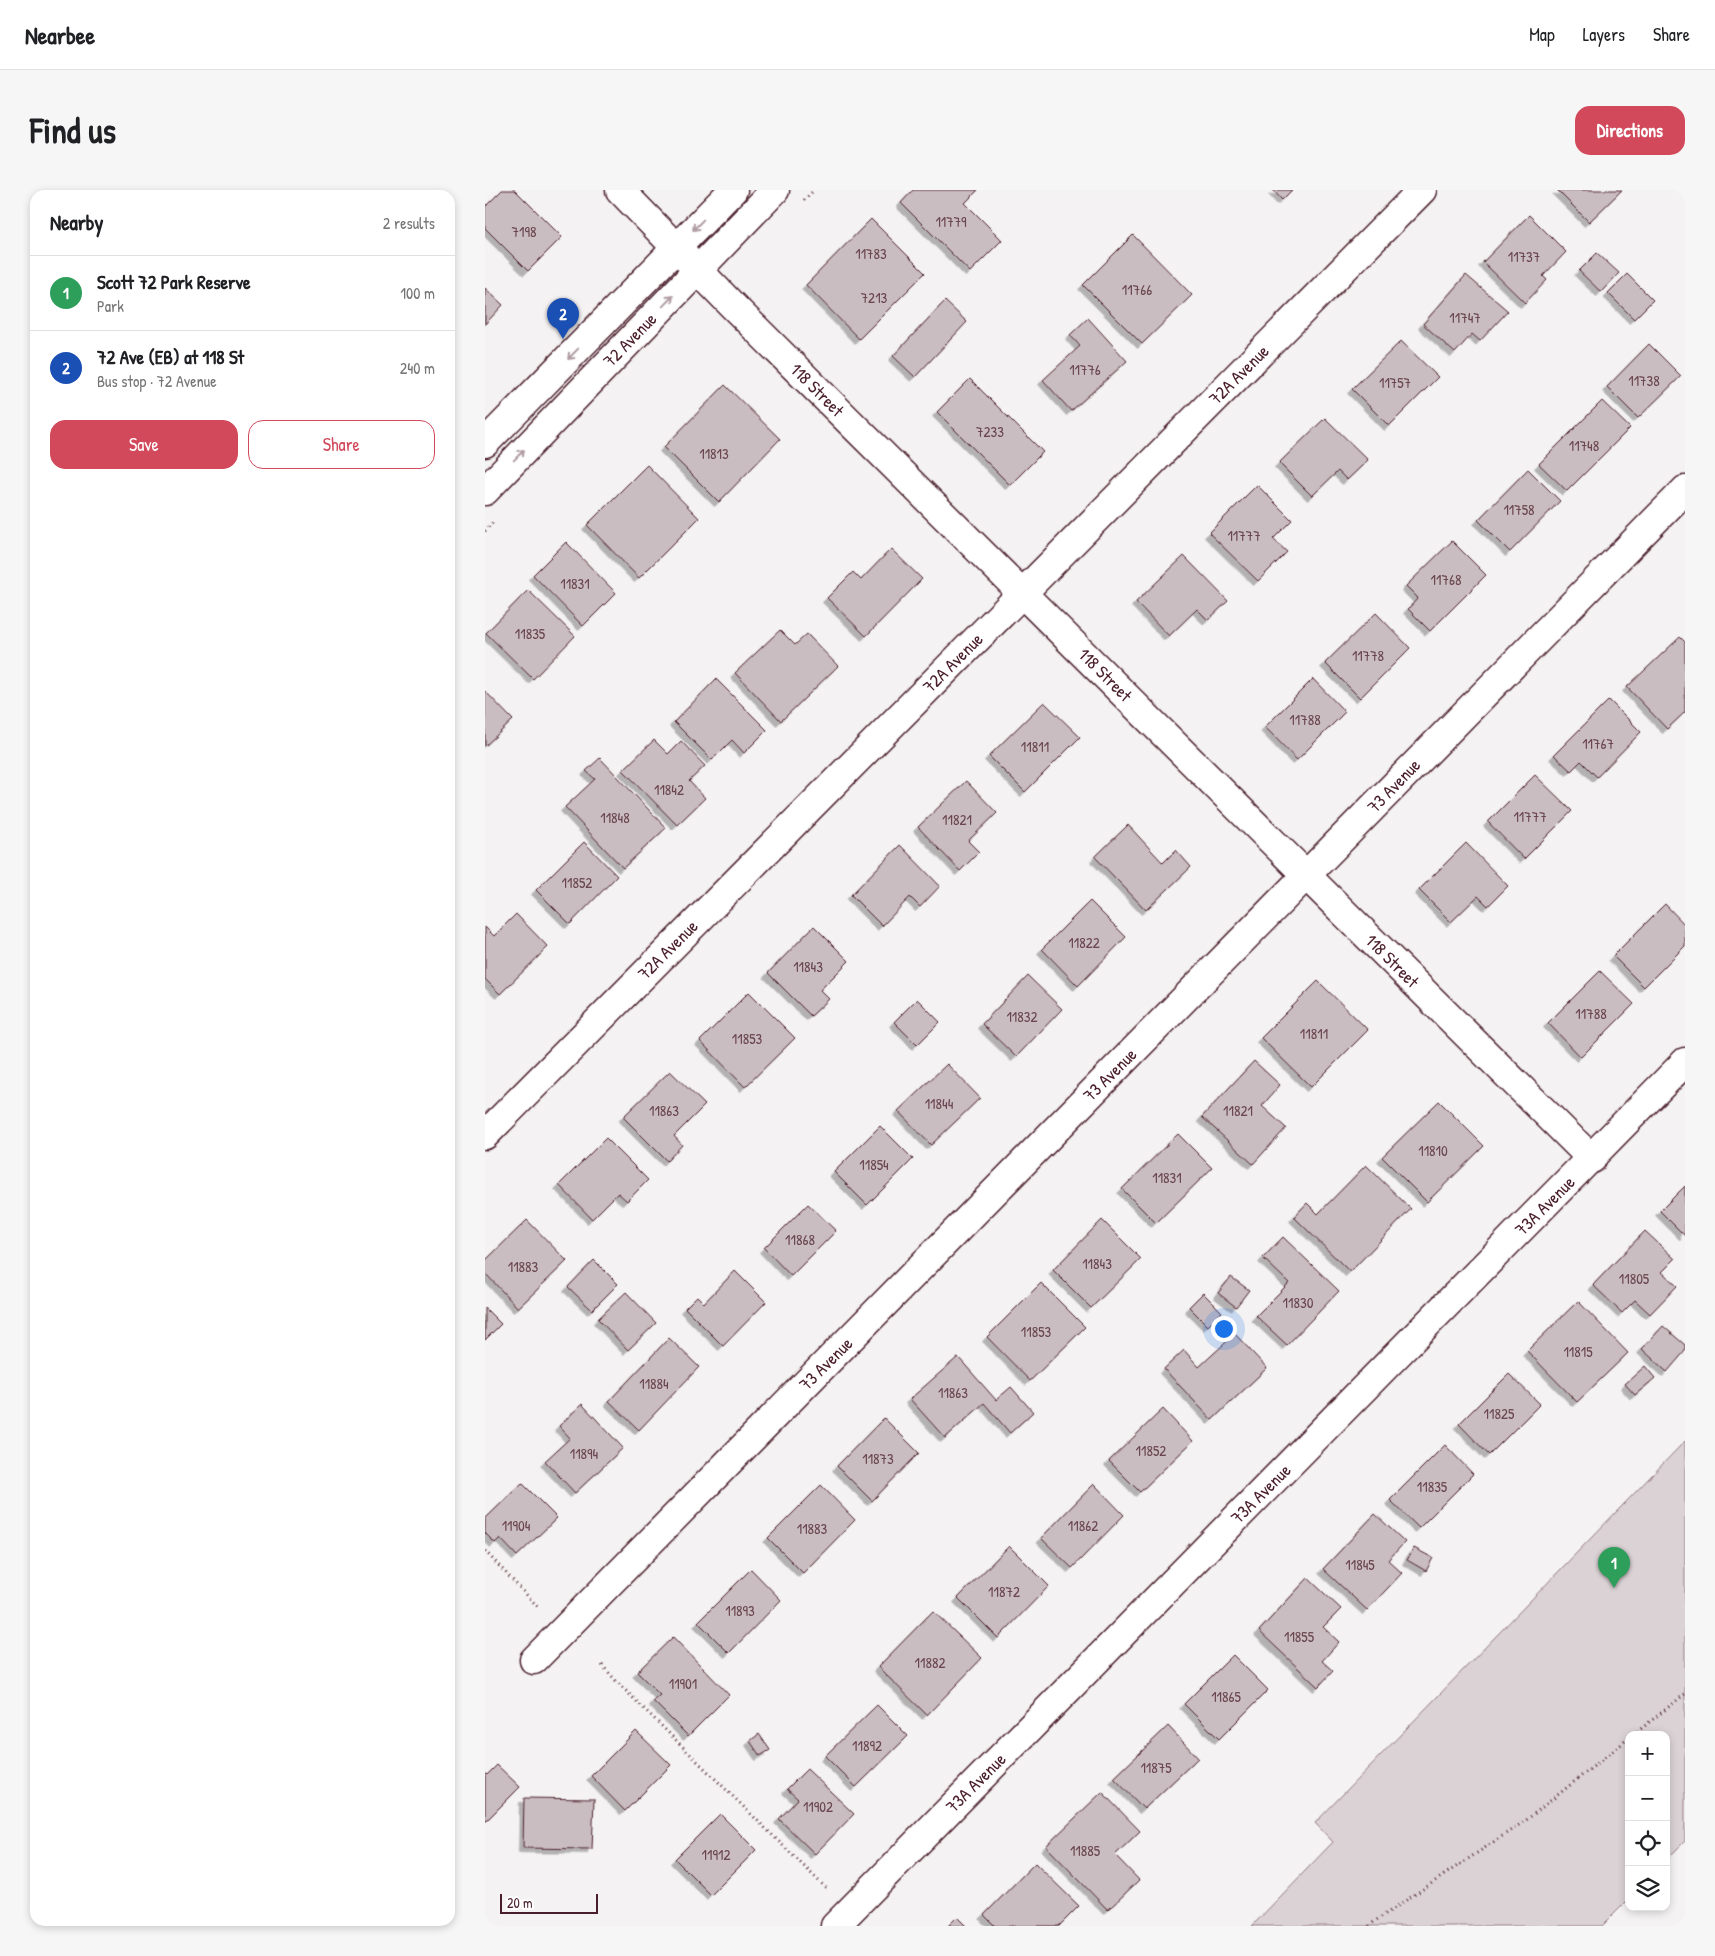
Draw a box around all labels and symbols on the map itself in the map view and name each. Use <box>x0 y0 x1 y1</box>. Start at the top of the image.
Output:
house number: 11779 <box>935 211 967 232</box>
one-way arrow <box>692 219 705 231</box>
house number: 7198 <box>512 221 536 242</box>
house number: 11783 <box>855 243 887 264</box>
house number: 11737 <box>1508 246 1540 267</box>
house number: 11766 <box>1122 279 1152 300</box>
house number: 7213 <box>861 287 888 308</box>
one-way arrow <box>662 295 674 307</box>
pin: 2 <box>547 298 579 339</box>
street label: 72 Avenue <box>597 307 662 372</box>
house number: 11747 <box>1449 307 1481 328</box>
street label: 72A Avenue <box>1203 339 1274 410</box>
one-way arrow <box>567 347 579 360</box>
street label: 118 Street <box>785 357 850 423</box>
house number: 11776 <box>1069 359 1101 380</box>
house number: 11738 <box>1628 370 1660 391</box>
house number: 11757 <box>1379 372 1411 393</box>
house number: 7233 <box>976 421 1004 442</box>
house number: 11748 <box>1569 435 1599 456</box>
house number: 11813 <box>699 443 729 464</box>
one-way arrow <box>513 449 525 462</box>
house number: 11758 <box>1503 499 1535 520</box>
house number: 11777 <box>1227 525 1261 546</box>
house number: 11768 <box>1431 569 1461 590</box>
house number: 11831 <box>560 573 590 594</box>
house number: 11835 <box>515 623 546 644</box>
street label: 72A Avenue <box>917 627 988 698</box>
street label: 118 Street <box>1073 642 1138 708</box>
house number: 11778 <box>1352 645 1384 666</box>
house number: 11788 <box>1289 709 1321 730</box>
house number: 11767 <box>1582 733 1614 754</box>
house number: 11811 <box>1021 736 1049 757</box>
street label: 73 Avenue <box>1361 753 1426 818</box>
house number: 11842 <box>654 779 684 800</box>
house number: 11777 <box>1513 806 1547 827</box>
house number: 11848 <box>600 807 630 828</box>
house number: 11821 <box>942 809 972 830</box>
house number: 11852 <box>562 872 592 893</box>
street label: 72A Avenue <box>632 914 703 985</box>
street label: 118 Street <box>1360 928 1425 994</box>
house number: 11822 <box>1068 932 1100 953</box>
house number: 11843 <box>793 956 823 977</box>
house number: 11788 <box>1575 1003 1607 1024</box>
house number: 11832 <box>1006 1006 1038 1027</box>
house number: 11811 <box>1300 1023 1328 1044</box>
house number: 11853 <box>732 1028 763 1049</box>
street label: 73 Avenue <box>1077 1042 1142 1107</box>
house number: 11844 <box>925 1093 954 1114</box>
house number: 11863 <box>649 1100 679 1121</box>
house number: 11821 <box>1223 1100 1253 1121</box>
house number: 11810 <box>1418 1140 1448 1161</box>
house number: 11854 <box>859 1154 889 1175</box>
house number: 11831 <box>1152 1167 1182 1188</box>
street label: 73A Avenue <box>1509 1170 1580 1241</box>
house number: 11868 <box>785 1229 815 1250</box>
house number: 11843 <box>1082 1253 1112 1274</box>
house number: 11883 <box>508 1256 539 1277</box>
house number: 11805 <box>1619 1268 1650 1289</box>
house number: 11830 <box>1283 1292 1314 1313</box>
your location <box>1211 1316 1237 1342</box>
house number: 11853 <box>1021 1321 1052 1342</box>
street label: 73 Avenue <box>793 1331 858 1396</box>
house number: 11815 <box>1563 1341 1593 1362</box>
house number: 11884 <box>639 1373 669 1394</box>
house number: 11863 <box>938 1382 968 1403</box>
house number: 11825 <box>1484 1403 1515 1424</box>
house number: 11852 <box>1136 1440 1166 1461</box>
house number: 11894 <box>570 1443 599 1464</box>
house number: 11873 <box>862 1448 894 1469</box>
street label: 73A Avenue <box>1225 1458 1296 1529</box>
house number: 11835 <box>1417 1476 1448 1497</box>
house number: 11904 <box>502 1515 531 1536</box>
house number: 11862 <box>1068 1515 1098 1536</box>
house number: 11883 <box>797 1518 828 1539</box>
pin: 1 <box>1598 1547 1630 1588</box>
house number: 11845 <box>1345 1554 1375 1575</box>
house number: 11872 <box>988 1581 1020 1602</box>
house number: 11893 <box>725 1600 755 1621</box>
house number: 11855 <box>1284 1626 1315 1647</box>
house number: 11882 <box>915 1652 945 1673</box>
house number: 11901 <box>669 1673 697 1694</box>
house number: 11865 <box>1211 1686 1242 1707</box>
house number: 11892 <box>852 1735 882 1756</box>
street label: 73A Avenue <box>940 1747 1011 1818</box>
house number: 11875 <box>1140 1757 1172 1778</box>
house number: 11902 <box>803 1796 833 1817</box>
house number: 11885 <box>1070 1840 1101 1861</box>
house number: 11912 <box>702 1844 730 1865</box>
scale bar <box>500 1891 597 1914</box>

